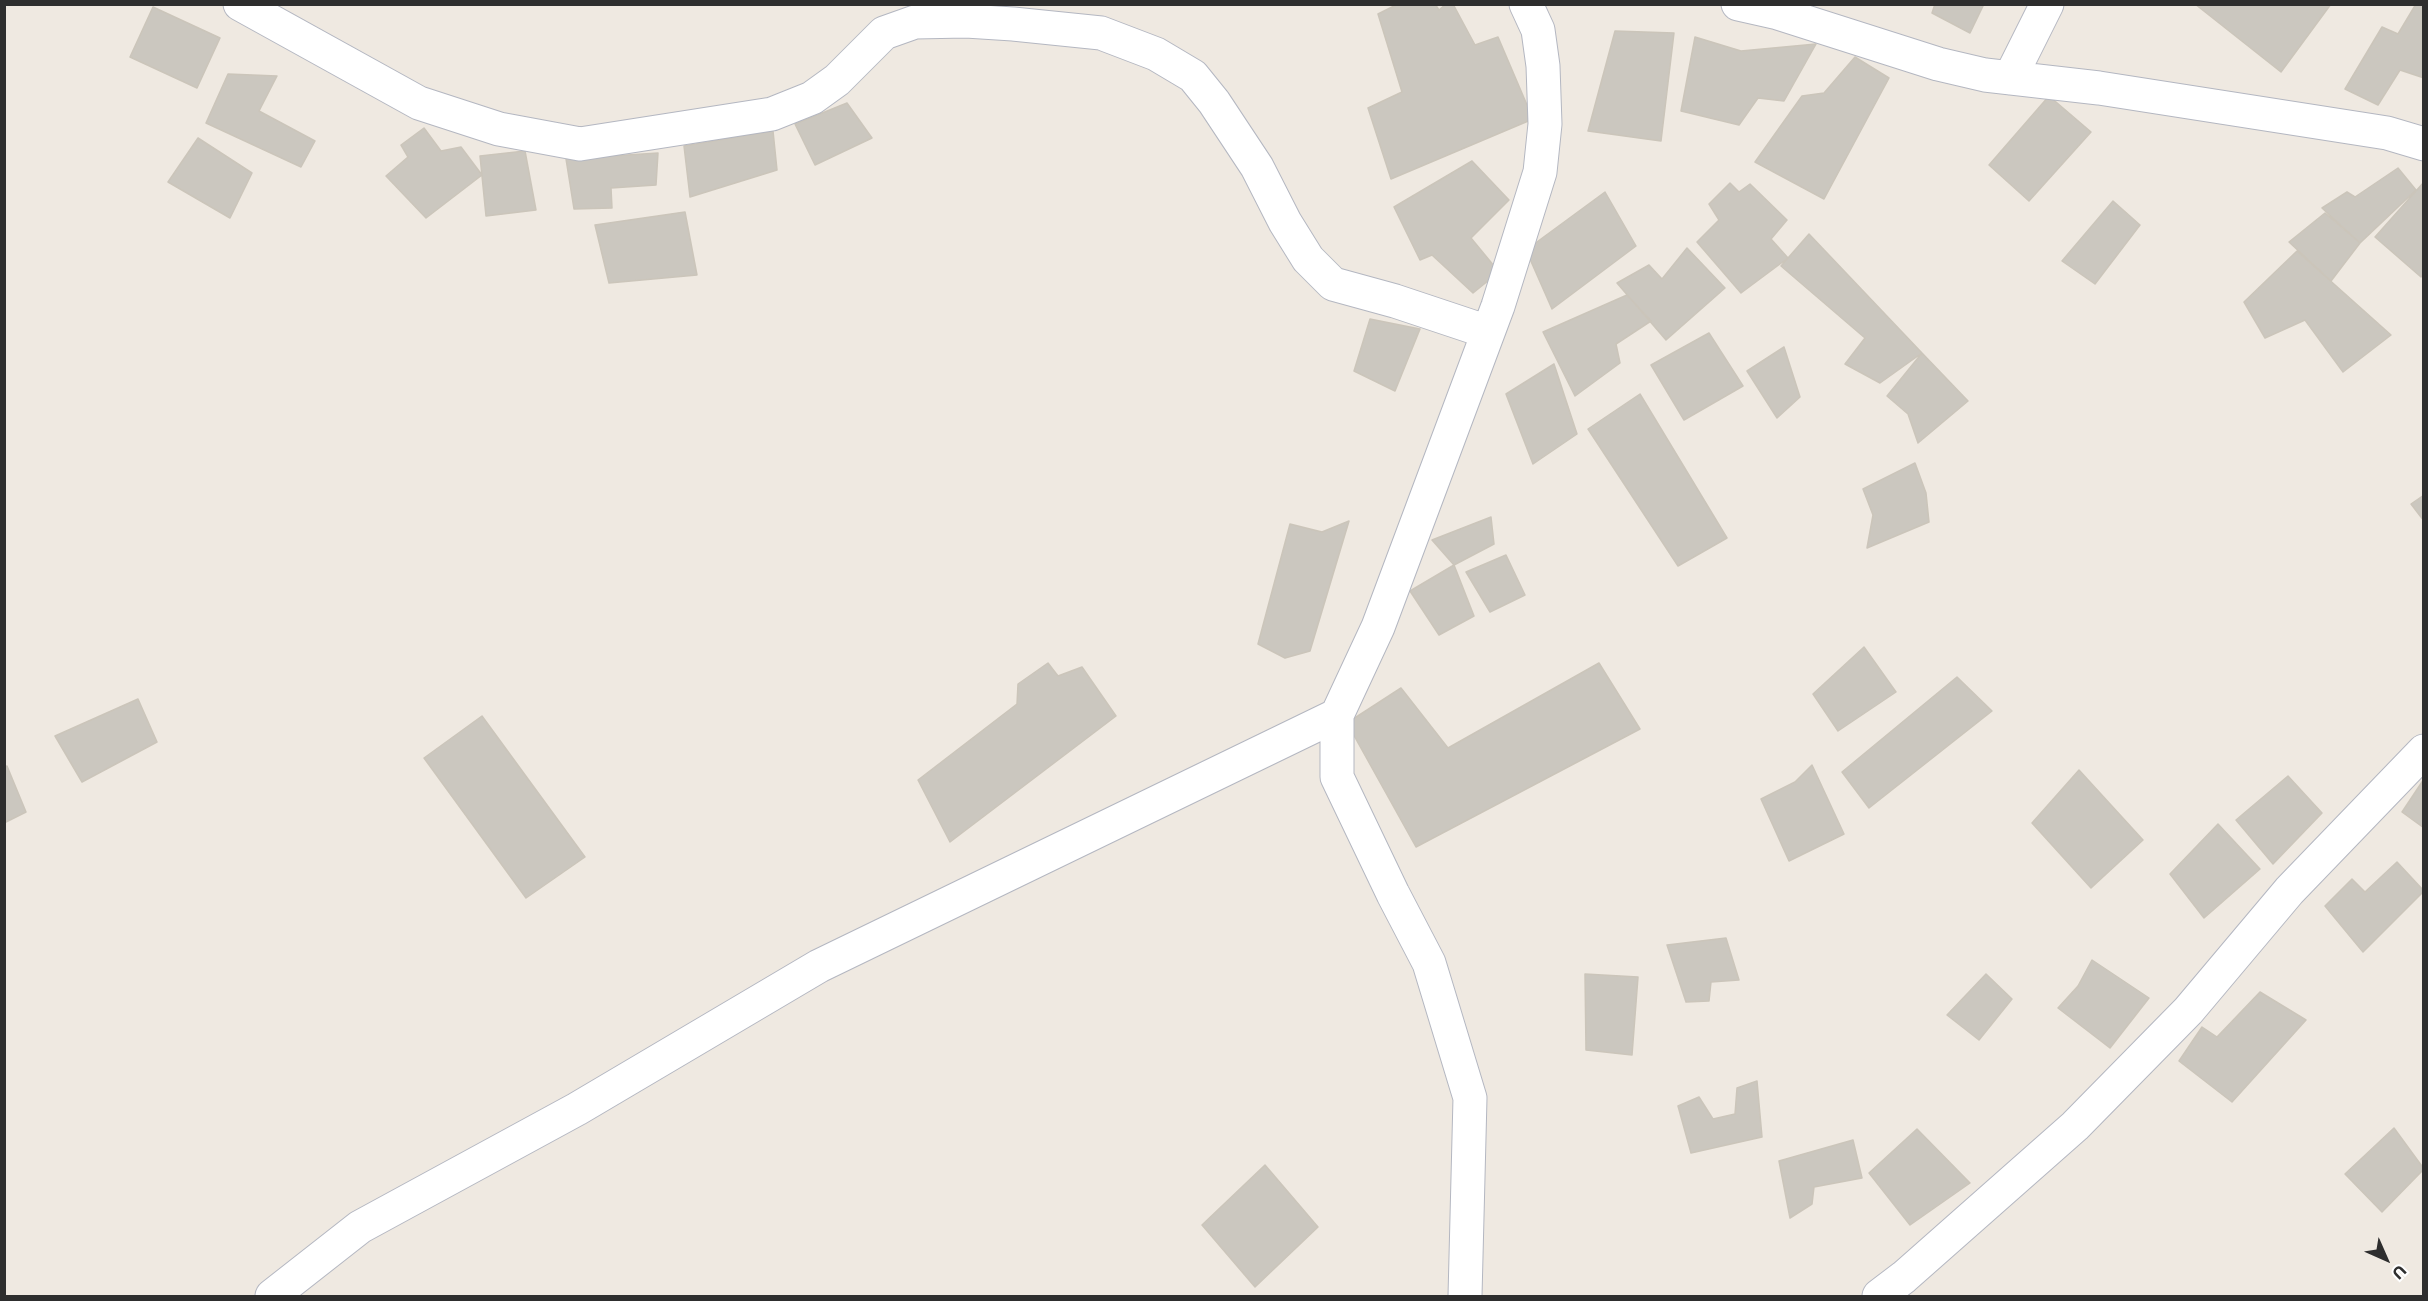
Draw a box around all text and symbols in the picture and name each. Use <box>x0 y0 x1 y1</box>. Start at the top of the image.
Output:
north arrow <box>2356 1229 2416 1289</box>
text: U <box>2388 1261 2410 1283</box>

